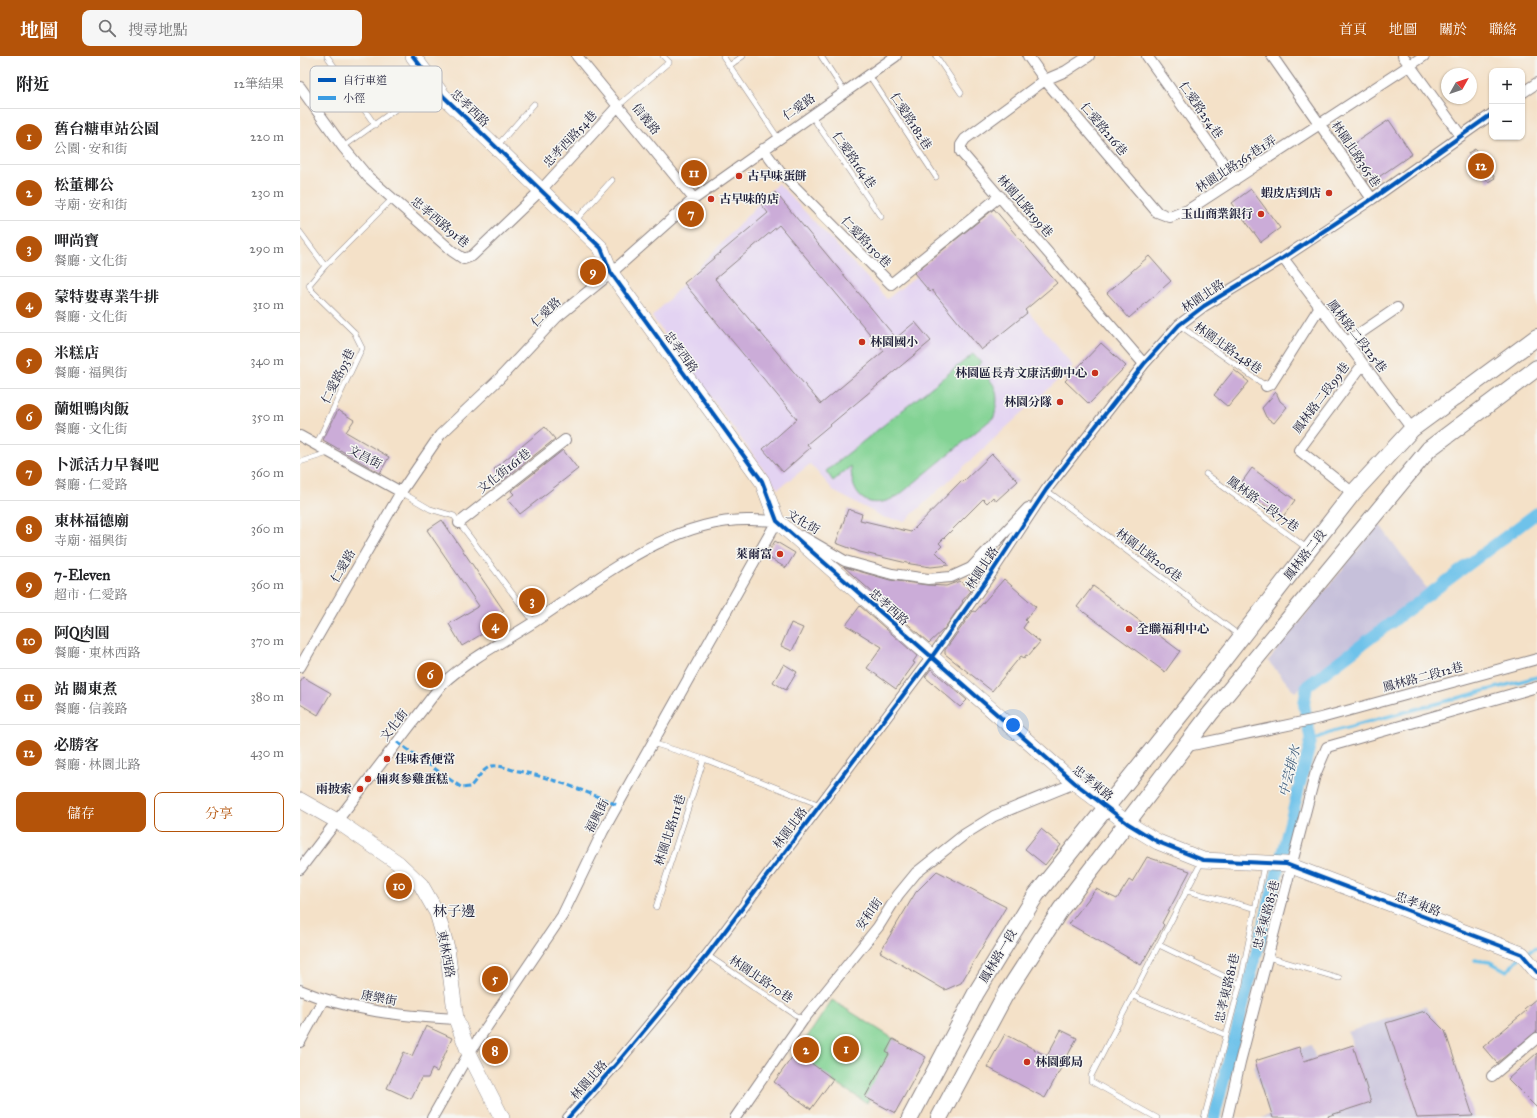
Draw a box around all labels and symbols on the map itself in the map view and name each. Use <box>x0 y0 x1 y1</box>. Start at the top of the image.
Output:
legend <box>310 66 442 112</box>
north arrow <box>1441 68 1477 104</box>
text: 自行車道 <box>343 74 387 87</box>
street label: 仁愛路254巷 <box>1176 79 1226 141</box>
street label: 忠孝西路 <box>448 86 492 130</box>
street label: 仁愛路182巷 <box>887 90 935 152</box>
street label: 仁愛路 <box>780 91 818 123</box>
text: 小徑 <box>343 92 365 105</box>
street label: 仁愛路216巷 <box>1078 100 1130 158</box>
street label: 信義路 <box>629 101 663 137</box>
street label: 忠孝西路54巷 <box>540 108 600 170</box>
street label: 林園北路365巷 <box>1329 118 1383 190</box>
street label: 仁愛路164巷 <box>829 129 879 191</box>
street label: 林園北路365巷1弄 <box>1193 133 1279 195</box>
pin: 12 <box>1468 151 1494 181</box>
pin: 11 <box>681 158 707 188</box>
place label: 古早味蛋餅 <box>747 169 807 183</box>
marker: 古早味蛋餅 <box>734 171 744 181</box>
street label: 林園北路199巷 <box>994 172 1056 240</box>
place label: 蝦皮店到店 <box>1261 186 1321 200</box>
marker: 蝦皮店到店 <box>1324 188 1334 198</box>
place label: 古早味的店 <box>719 192 779 206</box>
street label: 忠孝西路91巷 <box>408 194 472 250</box>
marker: 古早味的店 <box>706 194 716 204</box>
pin: 7 <box>678 199 704 229</box>
place label: 玉山商業銀行 <box>1181 207 1253 221</box>
marker: 玉山商業銀行 <box>1256 209 1266 219</box>
street label: 仁愛路150巷 <box>838 214 894 270</box>
pin: 9 <box>580 257 606 287</box>
street label: 林園北路 <box>1179 277 1227 315</box>
street label: 仁愛路 <box>528 294 564 330</box>
street label: 鳳林路二段125巷 <box>1324 297 1390 375</box>
street label: 林園北路248巷 <box>1192 320 1264 376</box>
street label: 忠孝西路 <box>661 328 701 376</box>
place label: 林園國小 <box>870 335 918 349</box>
marker: 林園國小 <box>857 337 867 347</box>
street label: 仁愛路93巷 <box>319 346 357 406</box>
street label: 鳳林路二段99巷 <box>1290 360 1352 436</box>
place label: 林園區長青文康活動中心 <box>955 366 1087 380</box>
marker: 林園區長青文康活動中心 <box>1090 368 1100 378</box>
place label: 林園分隊 <box>1004 395 1052 409</box>
marker: 林園分隊 <box>1055 397 1065 407</box>
street label: 文昌街 <box>346 442 385 472</box>
street label: 文化街161巷 <box>475 446 533 496</box>
street label: 鳳林路二段77巷 <box>1225 473 1301 535</box>
street label: 文化街 <box>784 507 823 538</box>
street label: 林園北路206巷 <box>1113 526 1185 584</box>
street label: 鳳林路二段 <box>1281 527 1329 583</box>
street label: 林園北路 <box>963 544 1001 592</box>
street label: 仁愛路 <box>328 547 358 585</box>
place label: 萊爾富 <box>736 547 772 561</box>
marker: 萊爾富 <box>775 549 785 559</box>
pin: 3 <box>519 586 545 616</box>
street label: 忠孝西路 <box>866 586 912 628</box>
pin: 4 <box>482 611 508 641</box>
place label: 全聯福利中心 <box>1137 622 1209 636</box>
marker: 全聯福利中心 <box>1124 624 1134 634</box>
pin: 6 <box>417 660 443 690</box>
street label: 鳳林路二段12巷 <box>1381 660 1465 694</box>
street label: 文化街 <box>377 706 411 743</box>
your location <box>1003 715 1023 735</box>
water label: 中芸排水 <box>1276 742 1305 798</box>
place label: 佳味香便當 <box>395 752 455 766</box>
marker: 佳味香便當 <box>382 754 392 764</box>
street label: 忠孝東路 <box>1070 762 1116 804</box>
place label: 倆爽参雞蛋糕 <box>376 772 448 786</box>
marker: 倆爽参雞蛋糕 <box>363 774 373 784</box>
place label: 兩披索 <box>316 782 352 796</box>
marker: 兩披索 <box>355 784 365 794</box>
street label: 林園北路111巷 <box>652 793 688 867</box>
street label: 福興街 <box>582 796 612 835</box>
street label: 林園北路 <box>770 805 810 851</box>
pin: 10 <box>386 871 412 901</box>
street label: 忠孝東路83巷 <box>1250 879 1282 951</box>
street label: 忠孝東路 <box>1393 889 1443 919</box>
street label: 安和街 <box>853 894 886 933</box>
district label: 林子邊 <box>433 903 475 920</box>
street label: 鳳林路一段 <box>977 927 1019 985</box>
street label: 東林西路 <box>435 929 457 979</box>
street label: 忠孝東路81巷 <box>1212 952 1242 1024</box>
street label: 林園北路70巷 <box>727 953 795 1005</box>
pin: 5 <box>482 964 508 994</box>
street label: 康樂街 <box>360 988 399 1008</box>
pin: 1 <box>833 1034 859 1064</box>
pin: 2 <box>793 1035 819 1065</box>
pin: 8 <box>482 1036 508 1066</box>
place label: 林園郵局 <box>1035 1055 1083 1069</box>
street label: 林園北路 <box>568 1057 610 1103</box>
marker: 林園郵局 <box>1022 1057 1032 1067</box>

